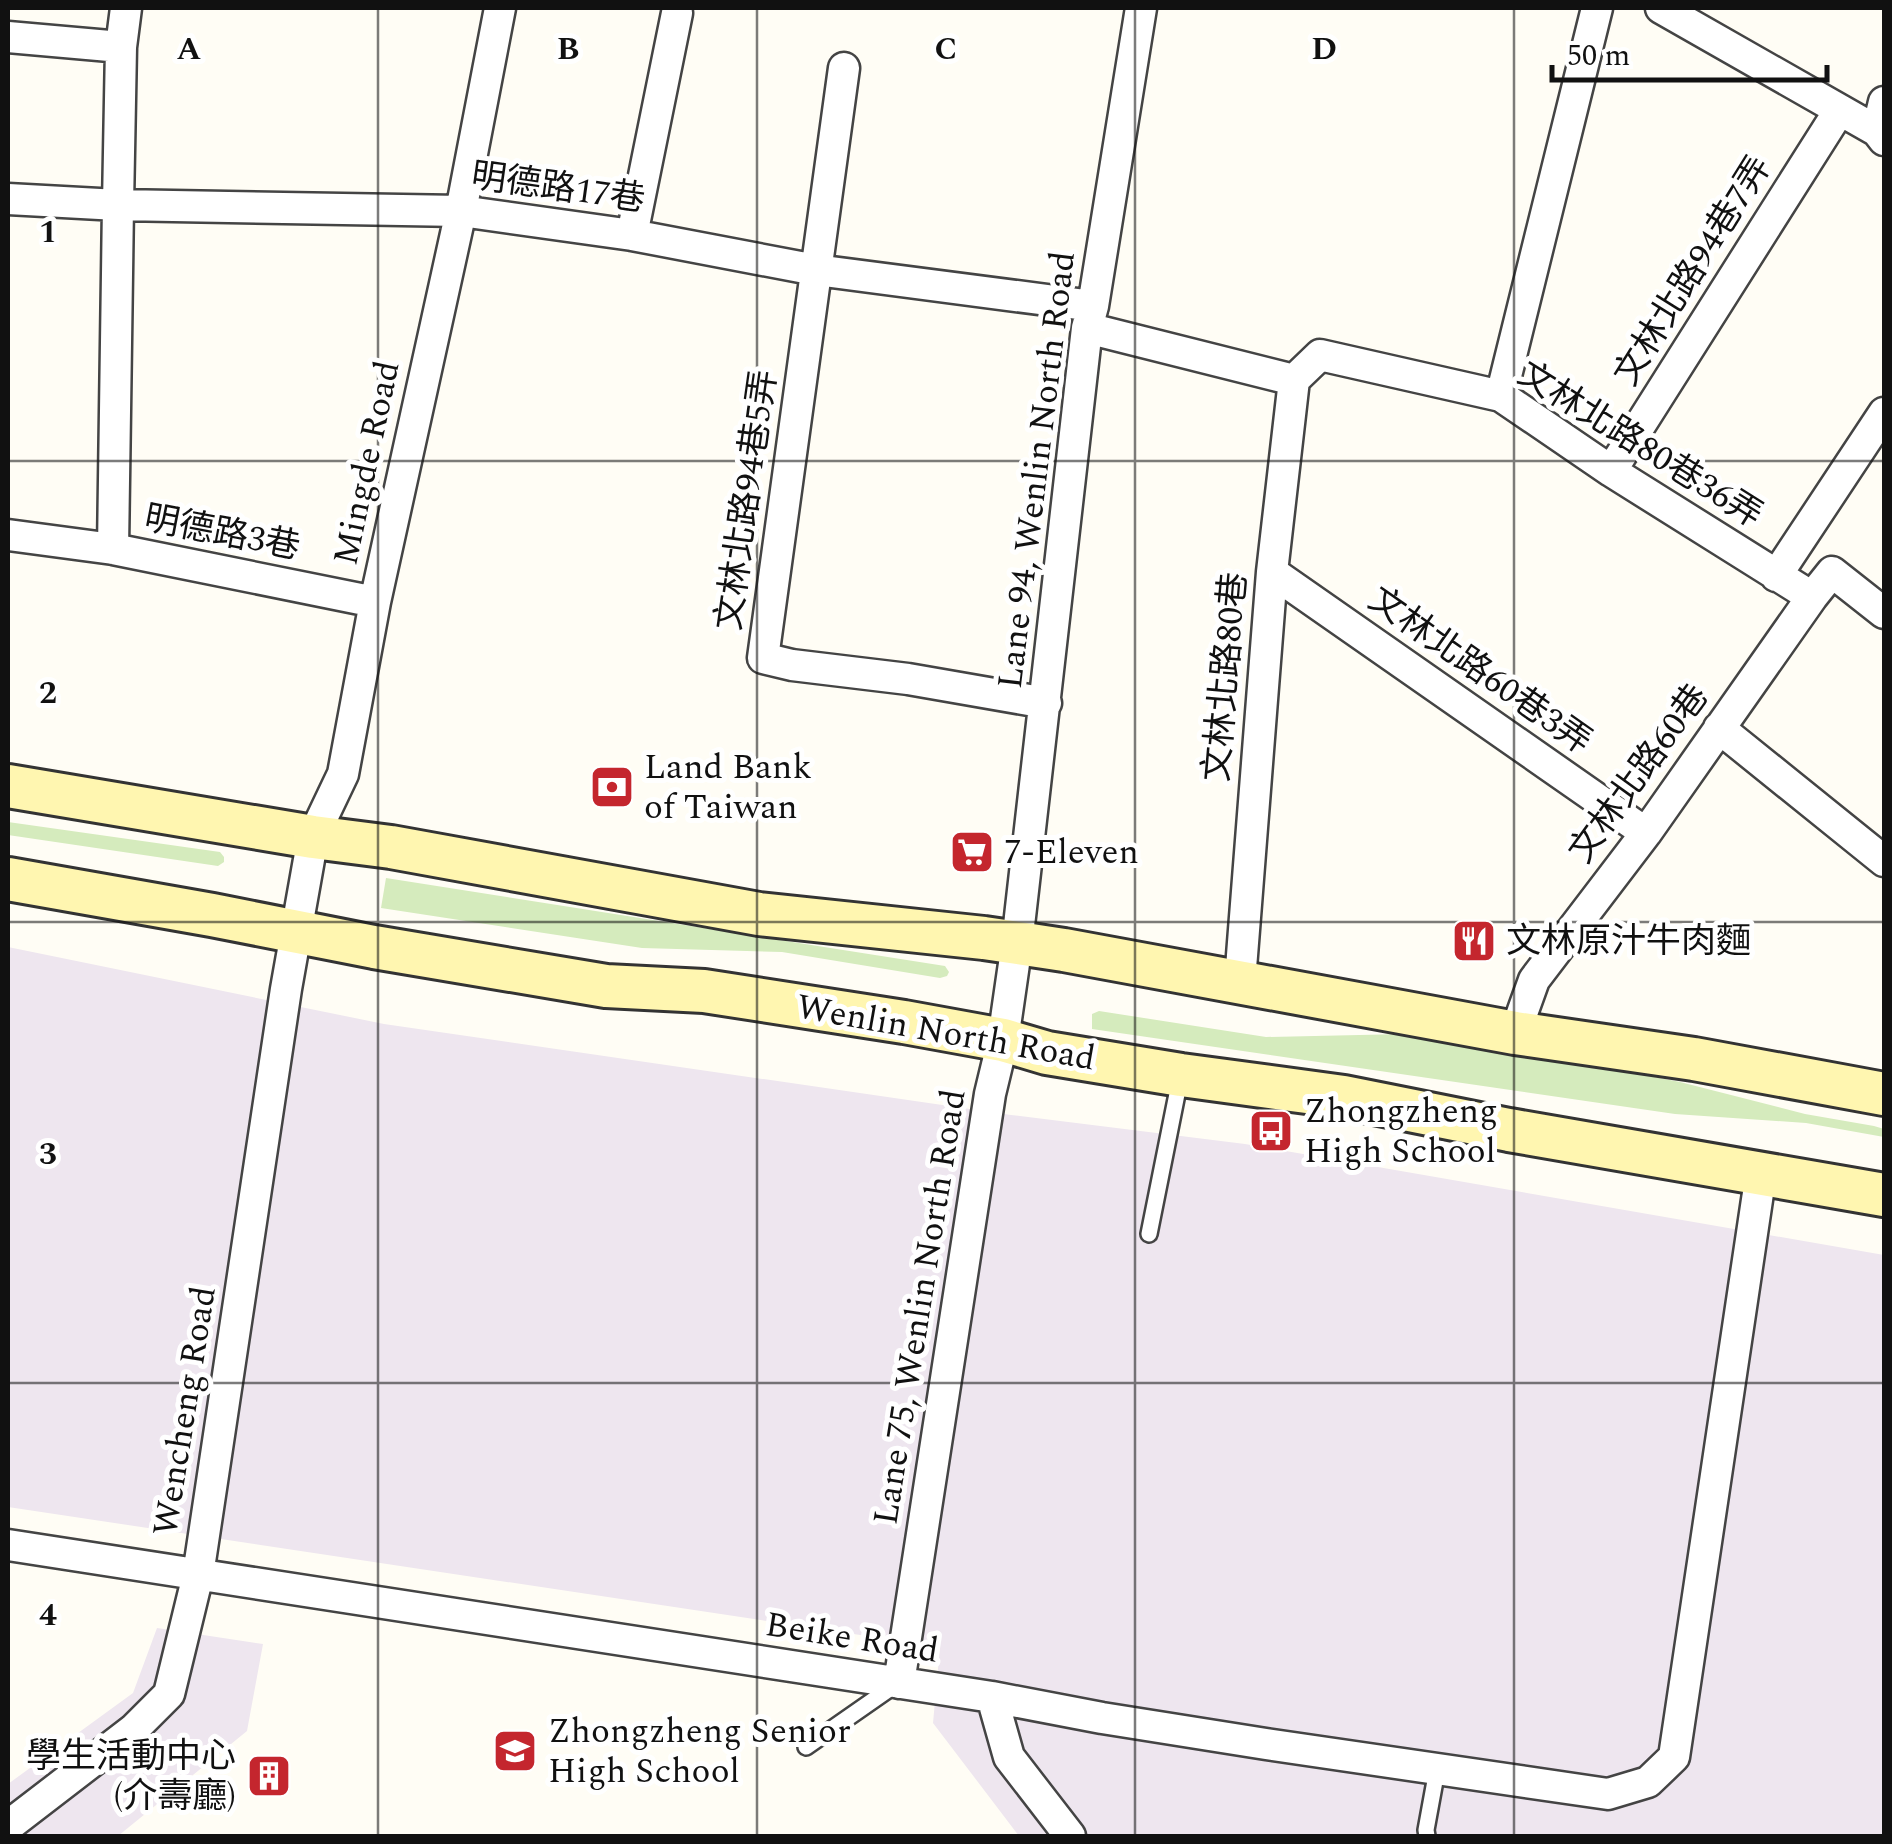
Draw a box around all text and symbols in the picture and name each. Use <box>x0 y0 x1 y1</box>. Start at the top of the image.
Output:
scale bar <box>1552 20 1827 82</box>
text: A <box>177 25 202 74</box>
text: B <box>557 25 579 74</box>
text: C <box>935 25 957 74</box>
text: D <box>1311 25 1337 74</box>
text: 50 m <box>1567 33 1630 79</box>
street label: 文林北路94巷7弄 <box>1601 146 1785 396</box>
street label: 明德路17巷 <box>468 150 648 226</box>
text: 1 <box>39 208 57 257</box>
street label: Lane 94, Wenlin North Road <box>984 248 1090 692</box>
street label: 文林北路80巷36弄 <box>1507 348 1773 542</box>
street label: Mingde Road <box>319 356 415 570</box>
street label: 文林北路94巷5弄 <box>702 366 792 634</box>
street label: 明德路3巷 <box>140 492 304 574</box>
street label: 文林北路80巷 <box>1190 570 1262 784</box>
street label: 文林北路60巷3弄 <box>1357 574 1603 768</box>
text: 2 <box>39 669 57 718</box>
street label: 文林北路60巷 <box>1556 673 1722 875</box>
place label: Land Bank of Taiwan <box>644 741 812 834</box>
bank icon: Land Bank of Taiwan <box>589 764 635 810</box>
place label: 7-Eleven <box>1004 826 1139 879</box>
supermarket icon: 7-Eleven <box>949 829 995 875</box>
place label: 文林原汁牛肉麵 <box>1506 915 1751 968</box>
restaurant icon: 文林原汁牛肉麵 <box>1451 918 1497 964</box>
street label: Wenlin North Road <box>792 981 1100 1085</box>
street label: Lane 75, Wenlin North Road <box>859 1085 981 1529</box>
place label: Zhongzheng High School <box>1304 1085 1498 1178</box>
bus stop icon: Zhongzheng High School <box>1248 1108 1294 1154</box>
text: 3 <box>39 1130 57 1179</box>
street label: Wencheng Road <box>139 1282 231 1540</box>
text: 4 <box>39 1591 57 1640</box>
street label: Beike Road <box>762 1598 942 1678</box>
place label: Zhongzheng Senior High School <box>548 1705 851 1798</box>
school or university icon: Zhongzheng Senior High School <box>492 1728 538 1774</box>
place label: 學生活動中心 (介壽廳) <box>26 1730 236 1823</box>
building icon: 學生活動中心 (介壽廳) <box>246 1753 292 1799</box>

